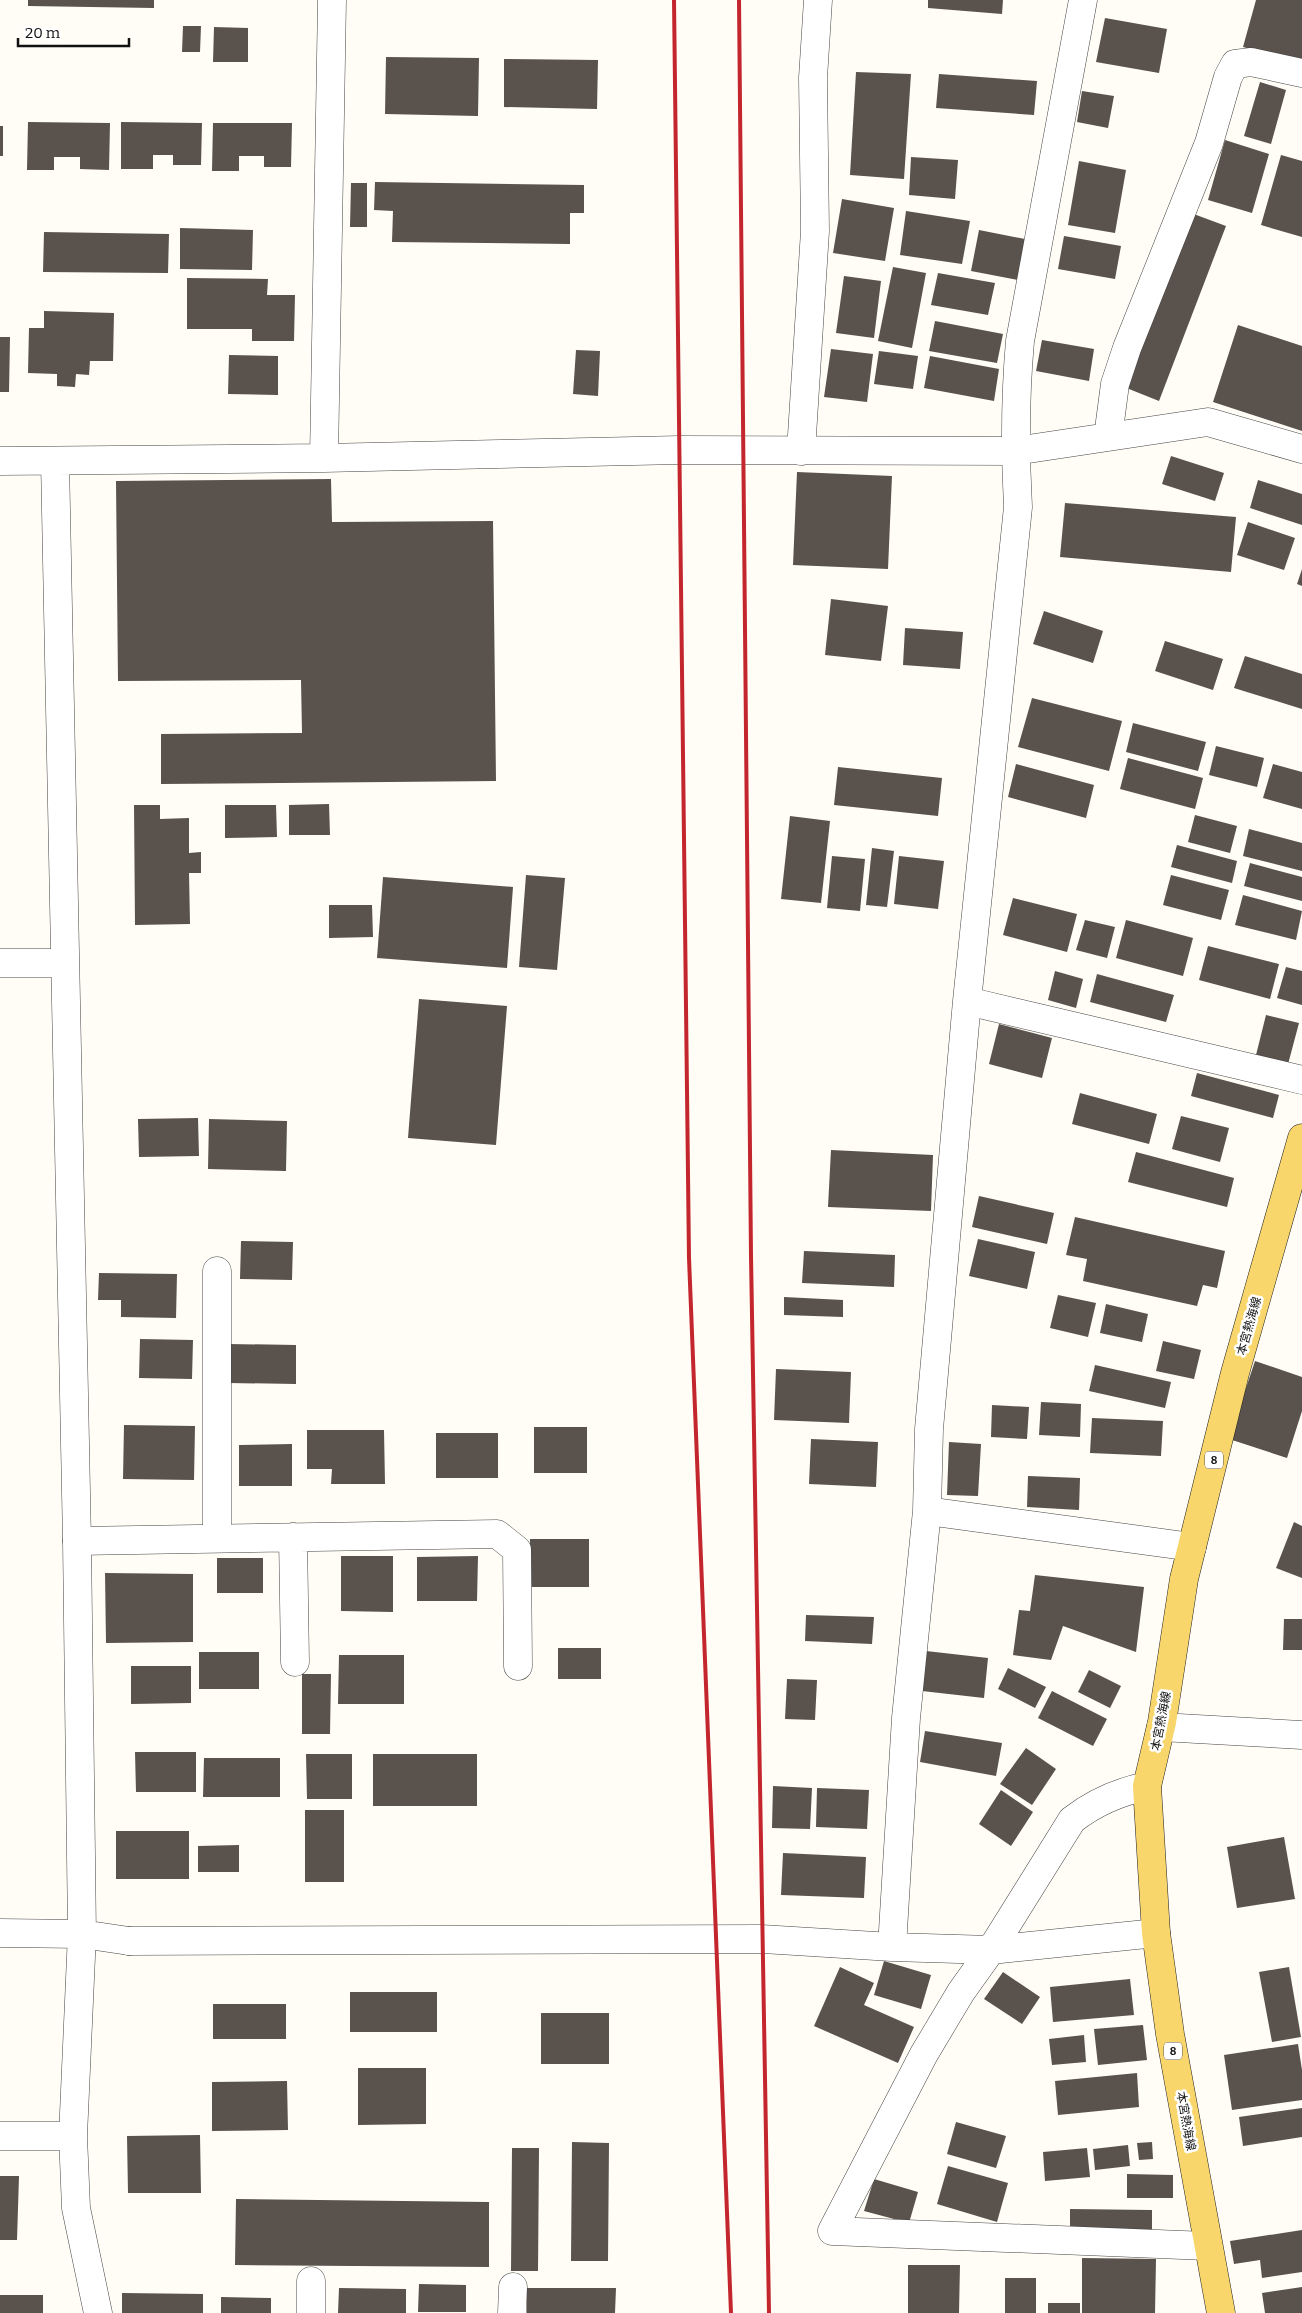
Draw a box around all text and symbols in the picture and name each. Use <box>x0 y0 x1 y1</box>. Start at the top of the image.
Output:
scale bar <box>18 15 129 47</box>
text: 20 m <box>25 24 61 42</box>
street label: 本宮熱海線 <box>1234 1295 1264 1357</box>
road number: 8 <box>1205 1452 1223 1468</box>
street label: 本宮熱海線 <box>1148 1690 1174 1752</box>
road number: 8 <box>1164 2042 1182 2060</box>
street label: 本宮熱海線 <box>1174 2090 1198 2152</box>

